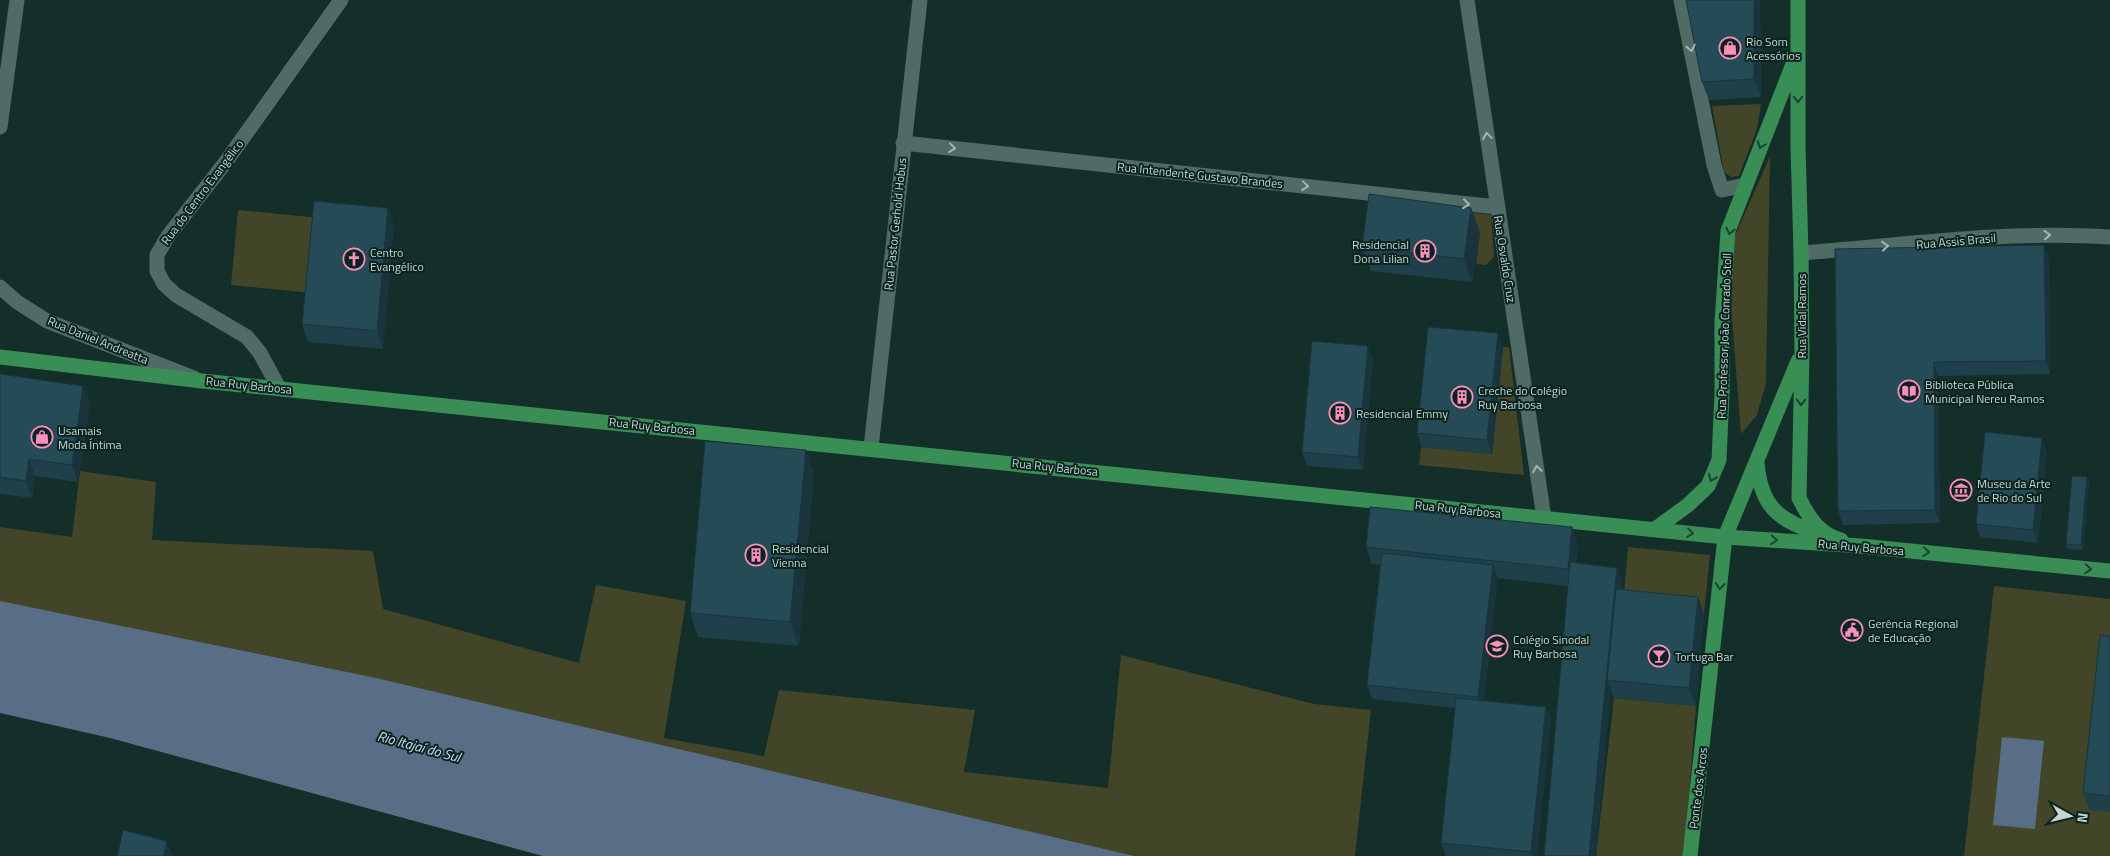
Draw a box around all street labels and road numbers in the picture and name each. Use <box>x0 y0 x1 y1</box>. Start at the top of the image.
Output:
street label: Rua do Centro Evangélico <box>156 135 248 249</box>
street label: Rua Pastor Gerhold Hobus <box>879 156 911 291</box>
street label: Rua Intendente Gustavo Brandes <box>1116 157 1284 193</box>
street label: Rua Osvaldo Cruz <box>1489 214 1521 304</box>
street label: Rua Assis Brasil <box>1915 228 1997 254</box>
street label: Rua Professor João Conrado Stoll <box>1712 253 1736 419</box>
street label: Rua Vidal Ramos <box>1792 273 1811 359</box>
street label: Rua Daniel Andreatta <box>45 311 151 369</box>
street label: Rua Ruy Barbosa <box>205 371 293 399</box>
street label: Rua Ruy Barbosa <box>608 412 696 440</box>
street label: Rua Ruy Barbosa <box>1011 453 1099 481</box>
street label: Rua Ruy Barbosa <box>1414 495 1502 523</box>
street label: Rua Ruy Barbosa <box>1817 534 1905 560</box>
street label: Ponte dos Arcos <box>1684 746 1712 830</box>

